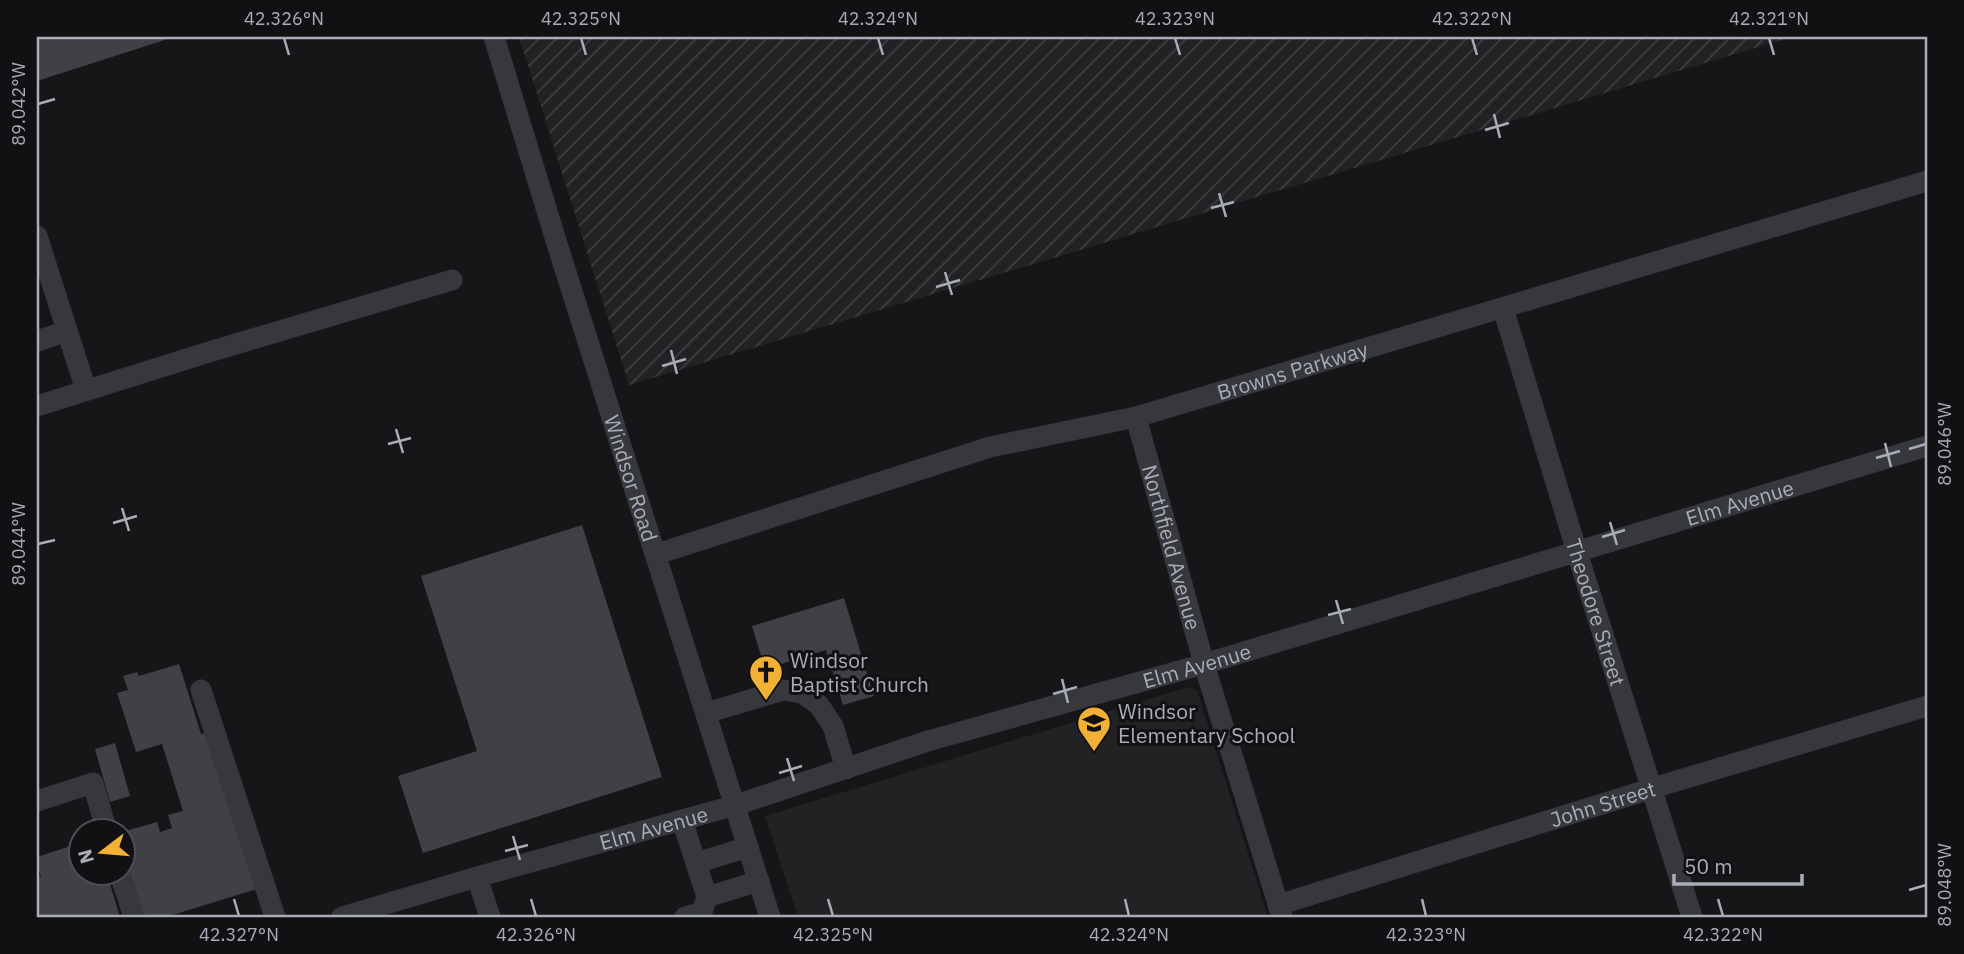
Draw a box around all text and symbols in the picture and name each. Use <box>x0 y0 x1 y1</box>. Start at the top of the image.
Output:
text: 42.326°N <box>244 7 324 30</box>
text: 42.325°N <box>541 7 621 30</box>
text: 42.324°N <box>838 7 918 30</box>
text: 42.323°N <box>1135 7 1215 30</box>
text: 42.322°N <box>1432 7 1512 30</box>
text: 42.321°N <box>1729 7 1809 30</box>
text: 89.042°W <box>7 62 30 146</box>
street label: Browns Parkway <box>1213 334 1372 406</box>
text: 89.046°W <box>1933 402 1956 486</box>
street label: Windsor Road <box>598 411 664 545</box>
street label: Northfield Avenue <box>1136 461 1208 633</box>
street label: Elm Avenue <box>1682 473 1797 532</box>
text: 89.044°W <box>7 502 30 586</box>
street label: Theodore Street <box>1560 535 1632 689</box>
street label: Elm Avenue <box>1139 637 1254 694</box>
place label: Windsor Baptist Church <box>790 646 929 698</box>
church icon: Windsor Baptist Church <box>747 653 785 702</box>
place label: Windsor Elementary School <box>1118 697 1295 749</box>
school or university icon: Windsor Elementary School <box>1075 704 1113 753</box>
street label: John Street <box>1546 774 1659 833</box>
street label: Elm Avenue <box>596 800 711 856</box>
north arrow <box>66 818 136 888</box>
scale bar <box>1674 842 1801 886</box>
text: 89.048°W <box>1933 843 1956 927</box>
text: N <box>72 847 99 867</box>
text: 50 m <box>1684 852 1733 880</box>
text: 42.327°N <box>199 923 279 946</box>
text: 42.326°N <box>496 923 576 946</box>
text: 42.325°N <box>793 923 873 946</box>
text: 42.324°N <box>1089 923 1169 946</box>
text: 42.323°N <box>1386 923 1466 946</box>
text: 42.322°N <box>1683 923 1763 946</box>

